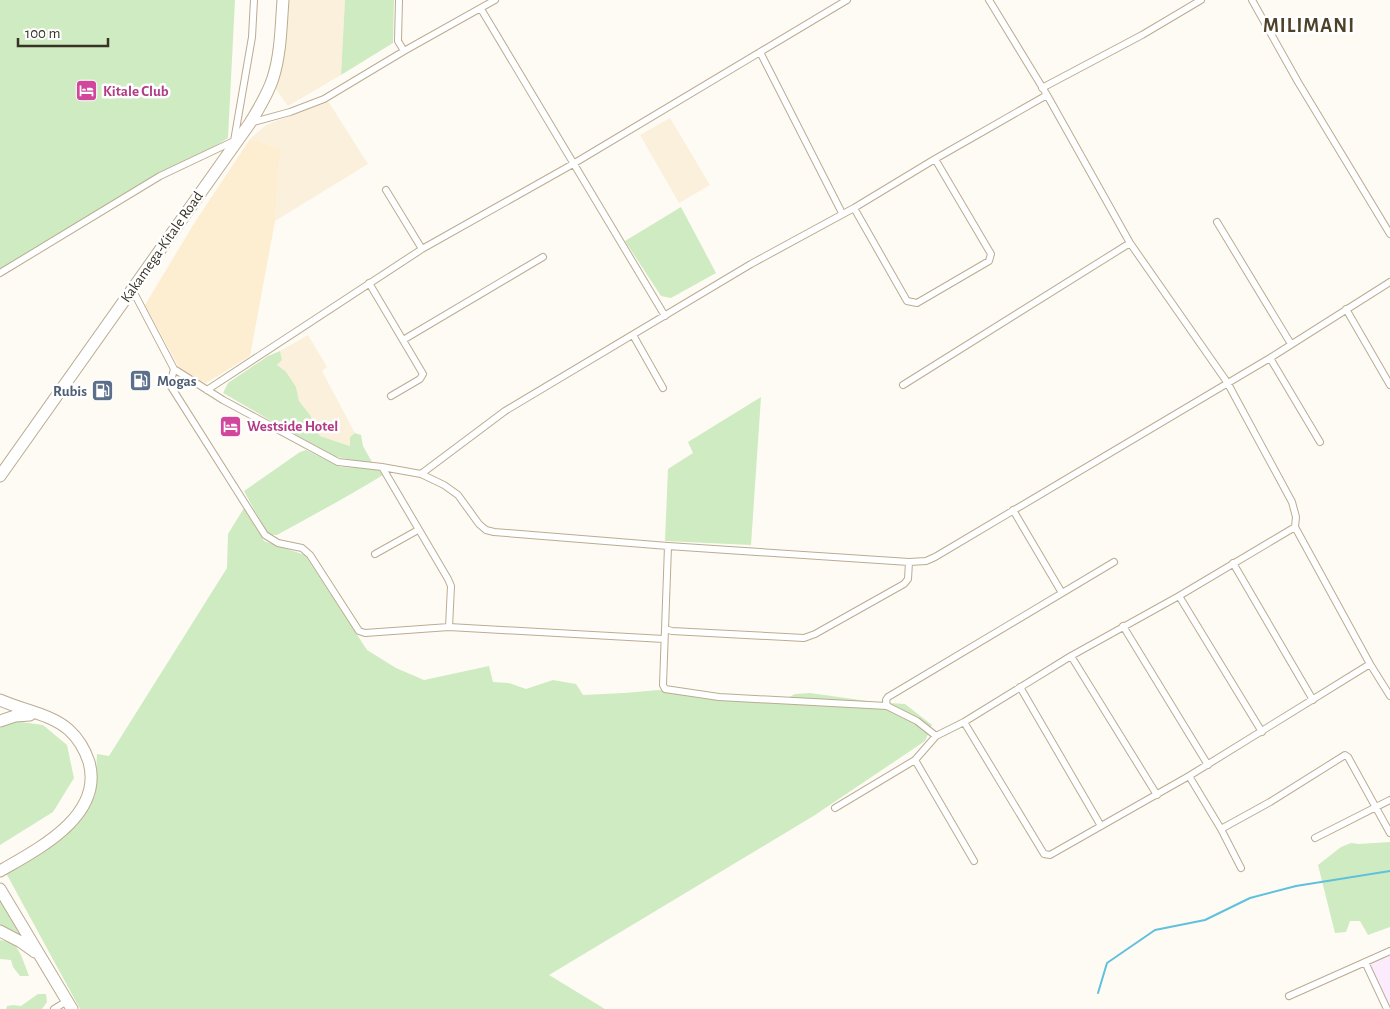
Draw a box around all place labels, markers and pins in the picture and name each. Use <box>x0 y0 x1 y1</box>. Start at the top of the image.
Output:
hotel icon: Kitale Club <box>75 79 99 103</box>
place label: Kitale Club <box>103 84 169 99</box>
fuel station icon: Mogas <box>129 369 153 393</box>
place label: Mogas <box>157 374 197 389</box>
fuel station icon: Rubis <box>91 379 115 403</box>
place label: Rubis <box>53 384 87 399</box>
hotel icon: Westside Hotel <box>219 414 243 438</box>
place label: Westside Hotel <box>247 419 338 434</box>

